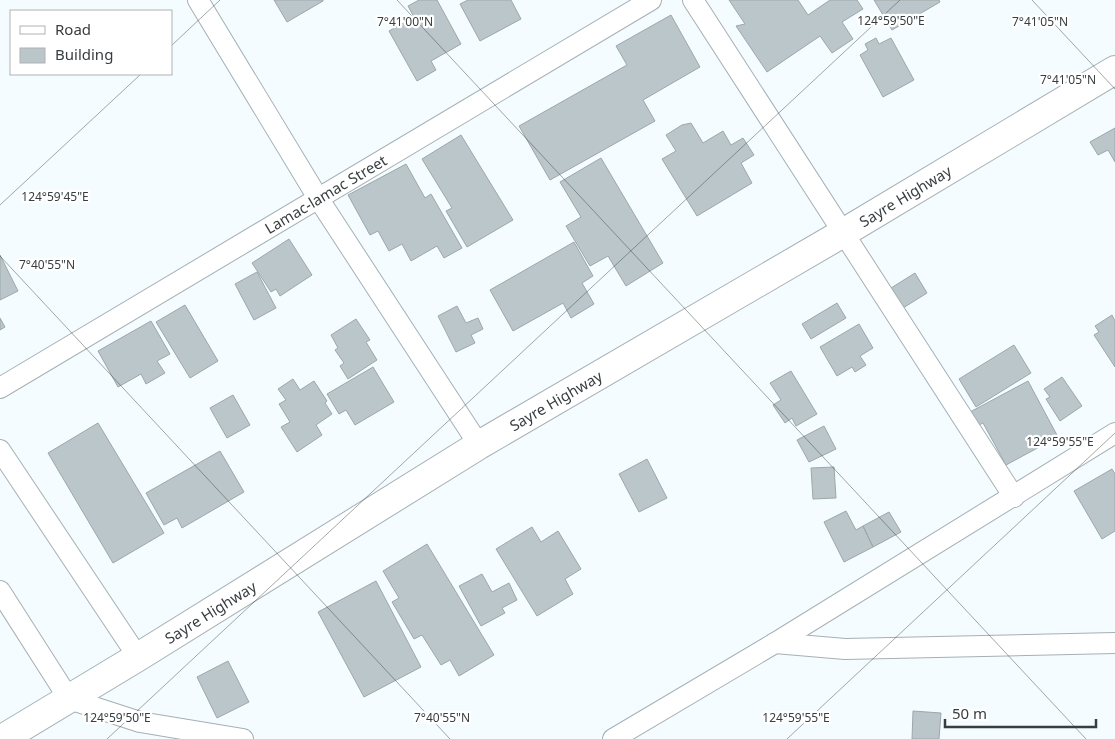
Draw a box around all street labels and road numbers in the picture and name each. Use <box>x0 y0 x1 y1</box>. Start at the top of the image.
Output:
street label: Lamac-lamac Street <box>261 150 391 238</box>
street label: Sayre Highway <box>855 160 955 231</box>
street label: Sayre Highway <box>506 365 606 435</box>
street label: Sayre Highway <box>161 576 260 648</box>

